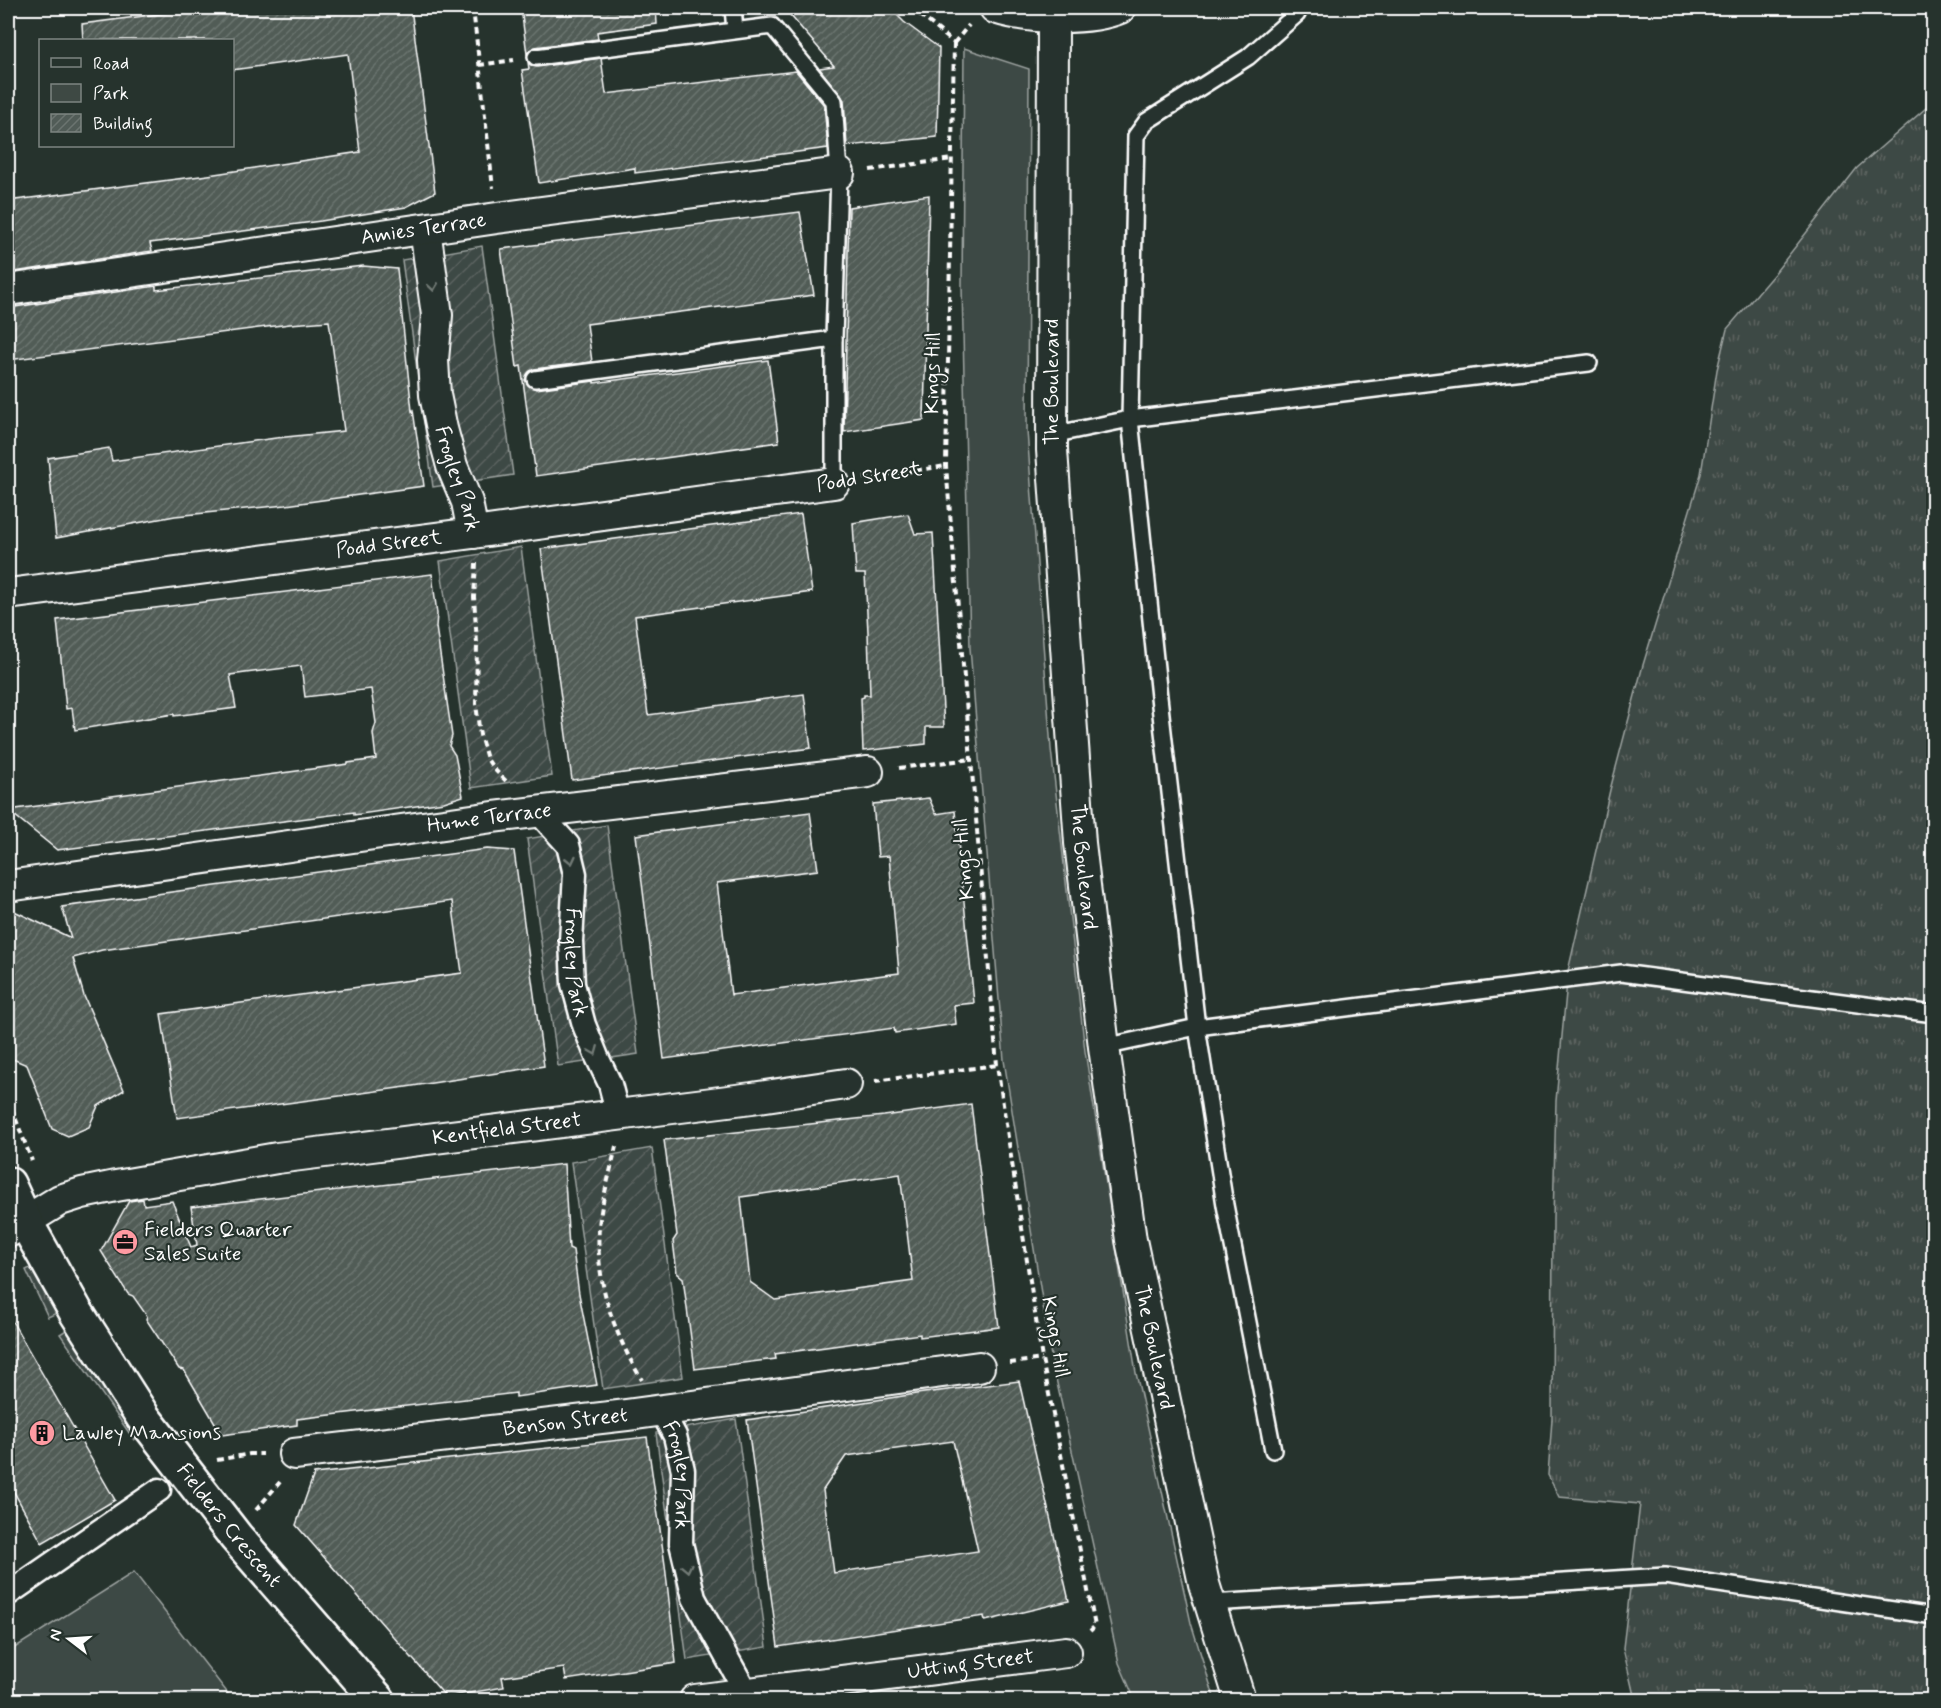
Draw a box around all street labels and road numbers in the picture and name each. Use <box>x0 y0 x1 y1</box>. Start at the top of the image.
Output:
street label: Amies Terrace <box>359 206 488 252</box>
street label: The Boulevard <box>1038 319 1066 445</box>
street label: Kings Hill <box>918 332 949 414</box>
street label: Frogley Park <box>428 423 486 534</box>
street label: Podd Street <box>814 455 924 499</box>
street label: Podd Street <box>334 523 444 565</box>
street label: Hume Terrace <box>425 796 553 840</box>
street label: The Boulevard <box>1063 803 1104 931</box>
street label: Kings Hill <box>946 817 983 901</box>
street label: Frogley Park <box>557 907 595 1020</box>
street label: Kentfield Street <box>431 1106 583 1152</box>
street label: The Boulevard <box>1127 1282 1181 1412</box>
street label: Kings Hill <box>1033 1294 1076 1380</box>
street label: Benson Street <box>501 1401 629 1443</box>
street label: Frogley Park <box>655 1416 697 1530</box>
street label: Fielders Crescent <box>170 1457 288 1594</box>
street label: Utting Street <box>906 1642 1036 1686</box>

